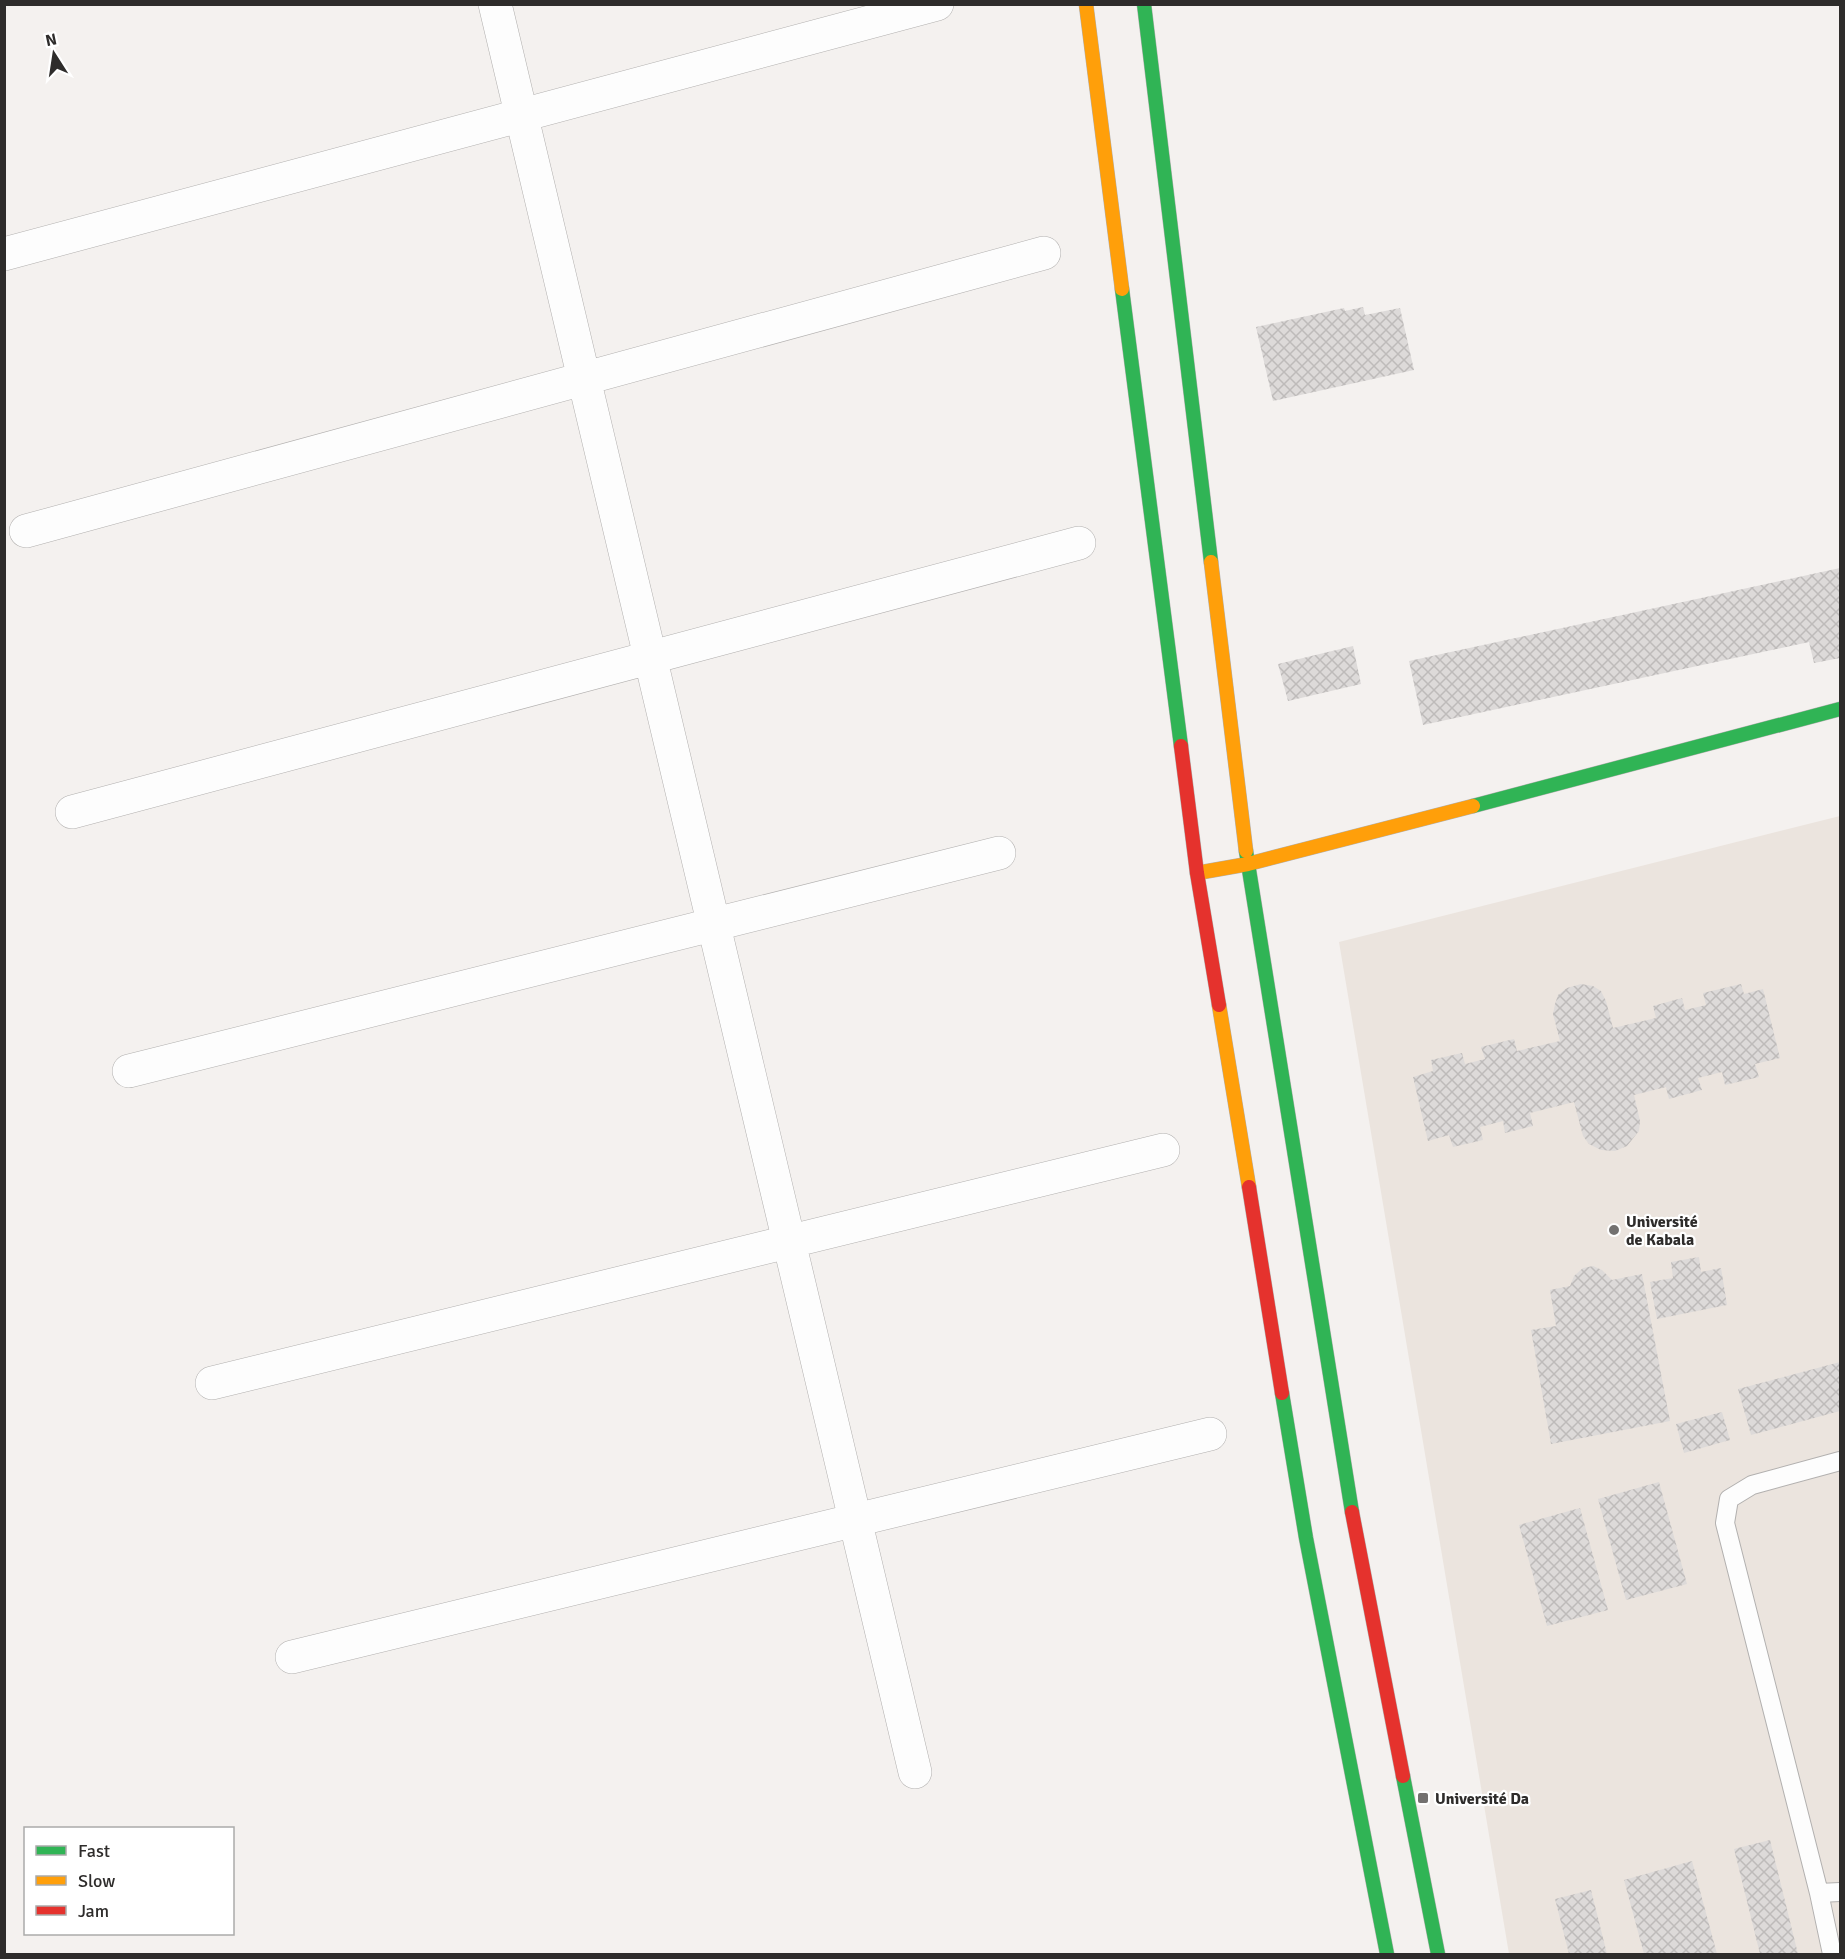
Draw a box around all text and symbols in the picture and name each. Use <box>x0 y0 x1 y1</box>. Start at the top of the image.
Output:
north arrow <box>24 24 84 84</box>
text: N <box>44 29 59 51</box>
place label: Université de Kabala <box>1626 1212 1698 1250</box>
marker: Université de Kabala <box>1607 1223 1621 1237</box>
place label: Université Da <box>1435 1789 1529 1809</box>
marker: Université Da <box>1416 1791 1430 1805</box>
legend <box>24 1827 234 1935</box>
text: Fast <box>78 1840 110 1862</box>
text: Slow <box>78 1870 115 1892</box>
text: Jam <box>78 1900 109 1922</box>

